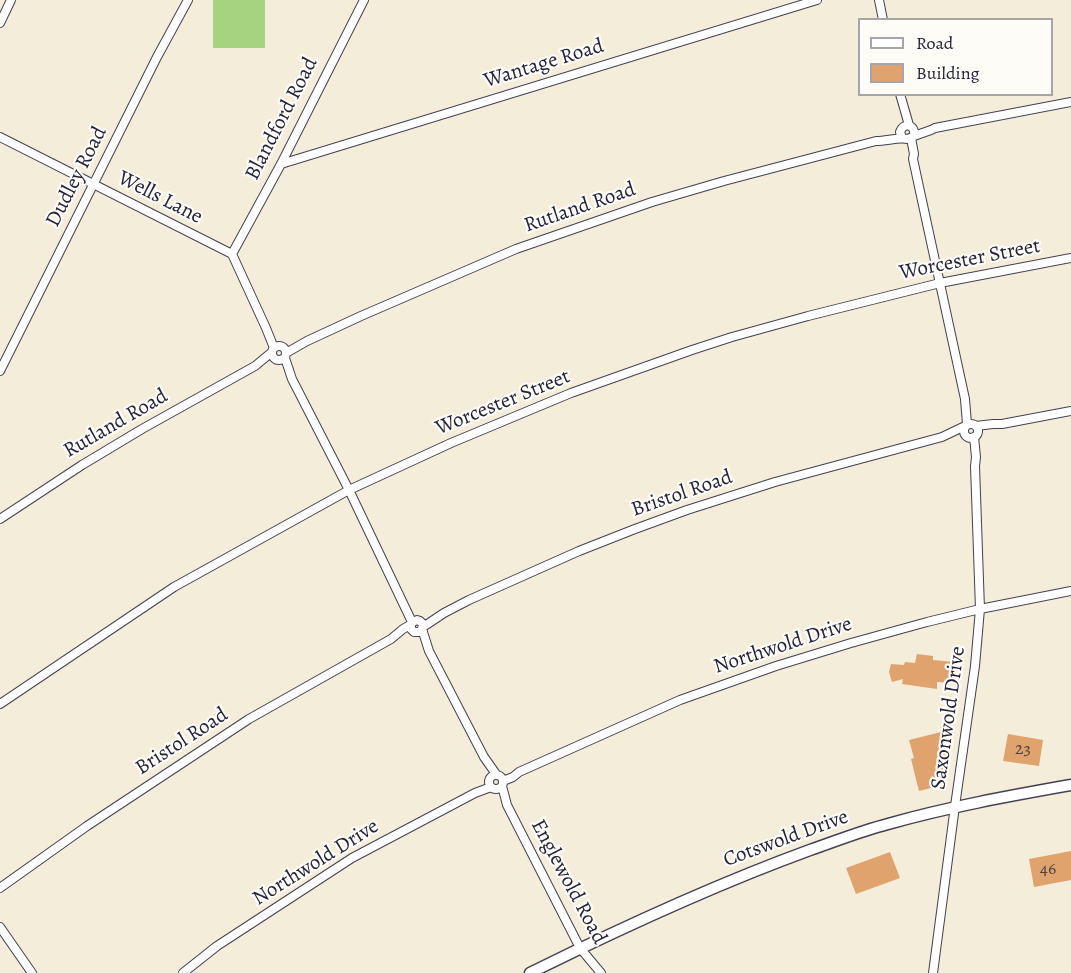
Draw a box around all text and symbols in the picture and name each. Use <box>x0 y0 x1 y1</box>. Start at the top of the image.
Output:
legend <box>858 18 1053 96</box>
text: Road <box>916 31 953 55</box>
street label: Wantage Road <box>481 34 607 94</box>
street label: Blandford Road <box>240 53 324 185</box>
text: Building <box>916 61 980 85</box>
street label: Dudley Road <box>41 123 113 231</box>
street label: Wells Lane <box>113 166 207 230</box>
street label: Rutland Road <box>521 177 639 239</box>
street label: Worcester Street <box>897 234 1043 286</box>
street label: Worcester Street <box>432 365 574 441</box>
street label: Rutland Road <box>59 384 173 464</box>
street label: Bristol Road <box>628 465 736 523</box>
street label: Northwold Drive <box>711 612 855 680</box>
street label: Saxonwold Drive <box>926 645 972 791</box>
street label: Bristol Road <box>131 703 233 781</box>
house number: 23 <box>1015 739 1031 761</box>
street label: Cotswold Drive <box>720 805 852 873</box>
street label: Northwold Drive <box>248 814 384 912</box>
street label: Englewold Road <box>525 815 611 949</box>
house number: 46 <box>1040 859 1056 881</box>

